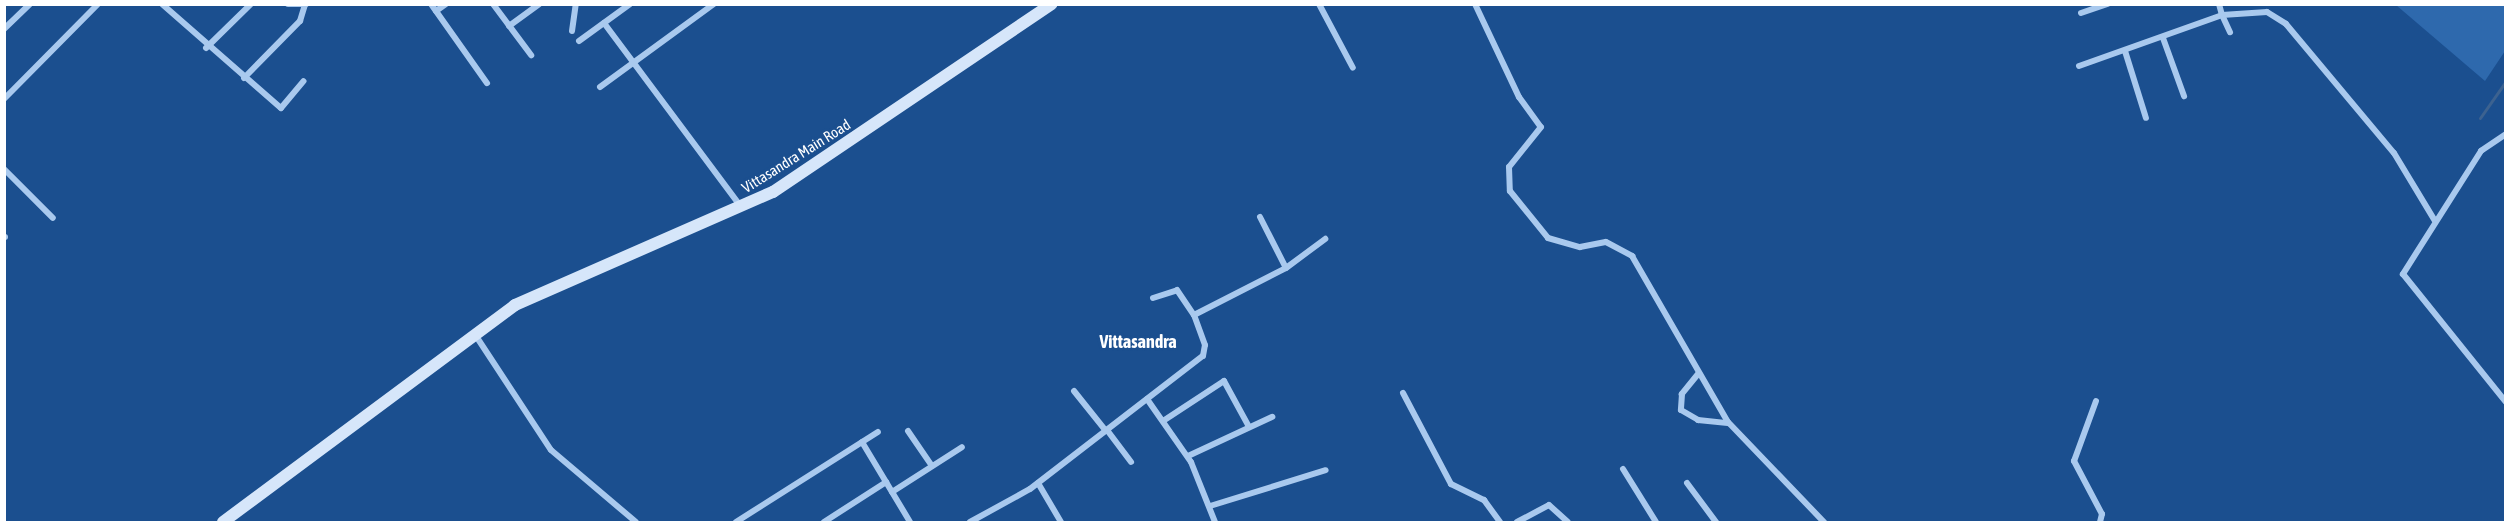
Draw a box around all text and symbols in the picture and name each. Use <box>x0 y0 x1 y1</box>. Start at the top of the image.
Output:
street label: Vittasandra Main Road <box>738 115 854 197</box>
district label: Vittasandra <box>1099 331 1177 353</box>

